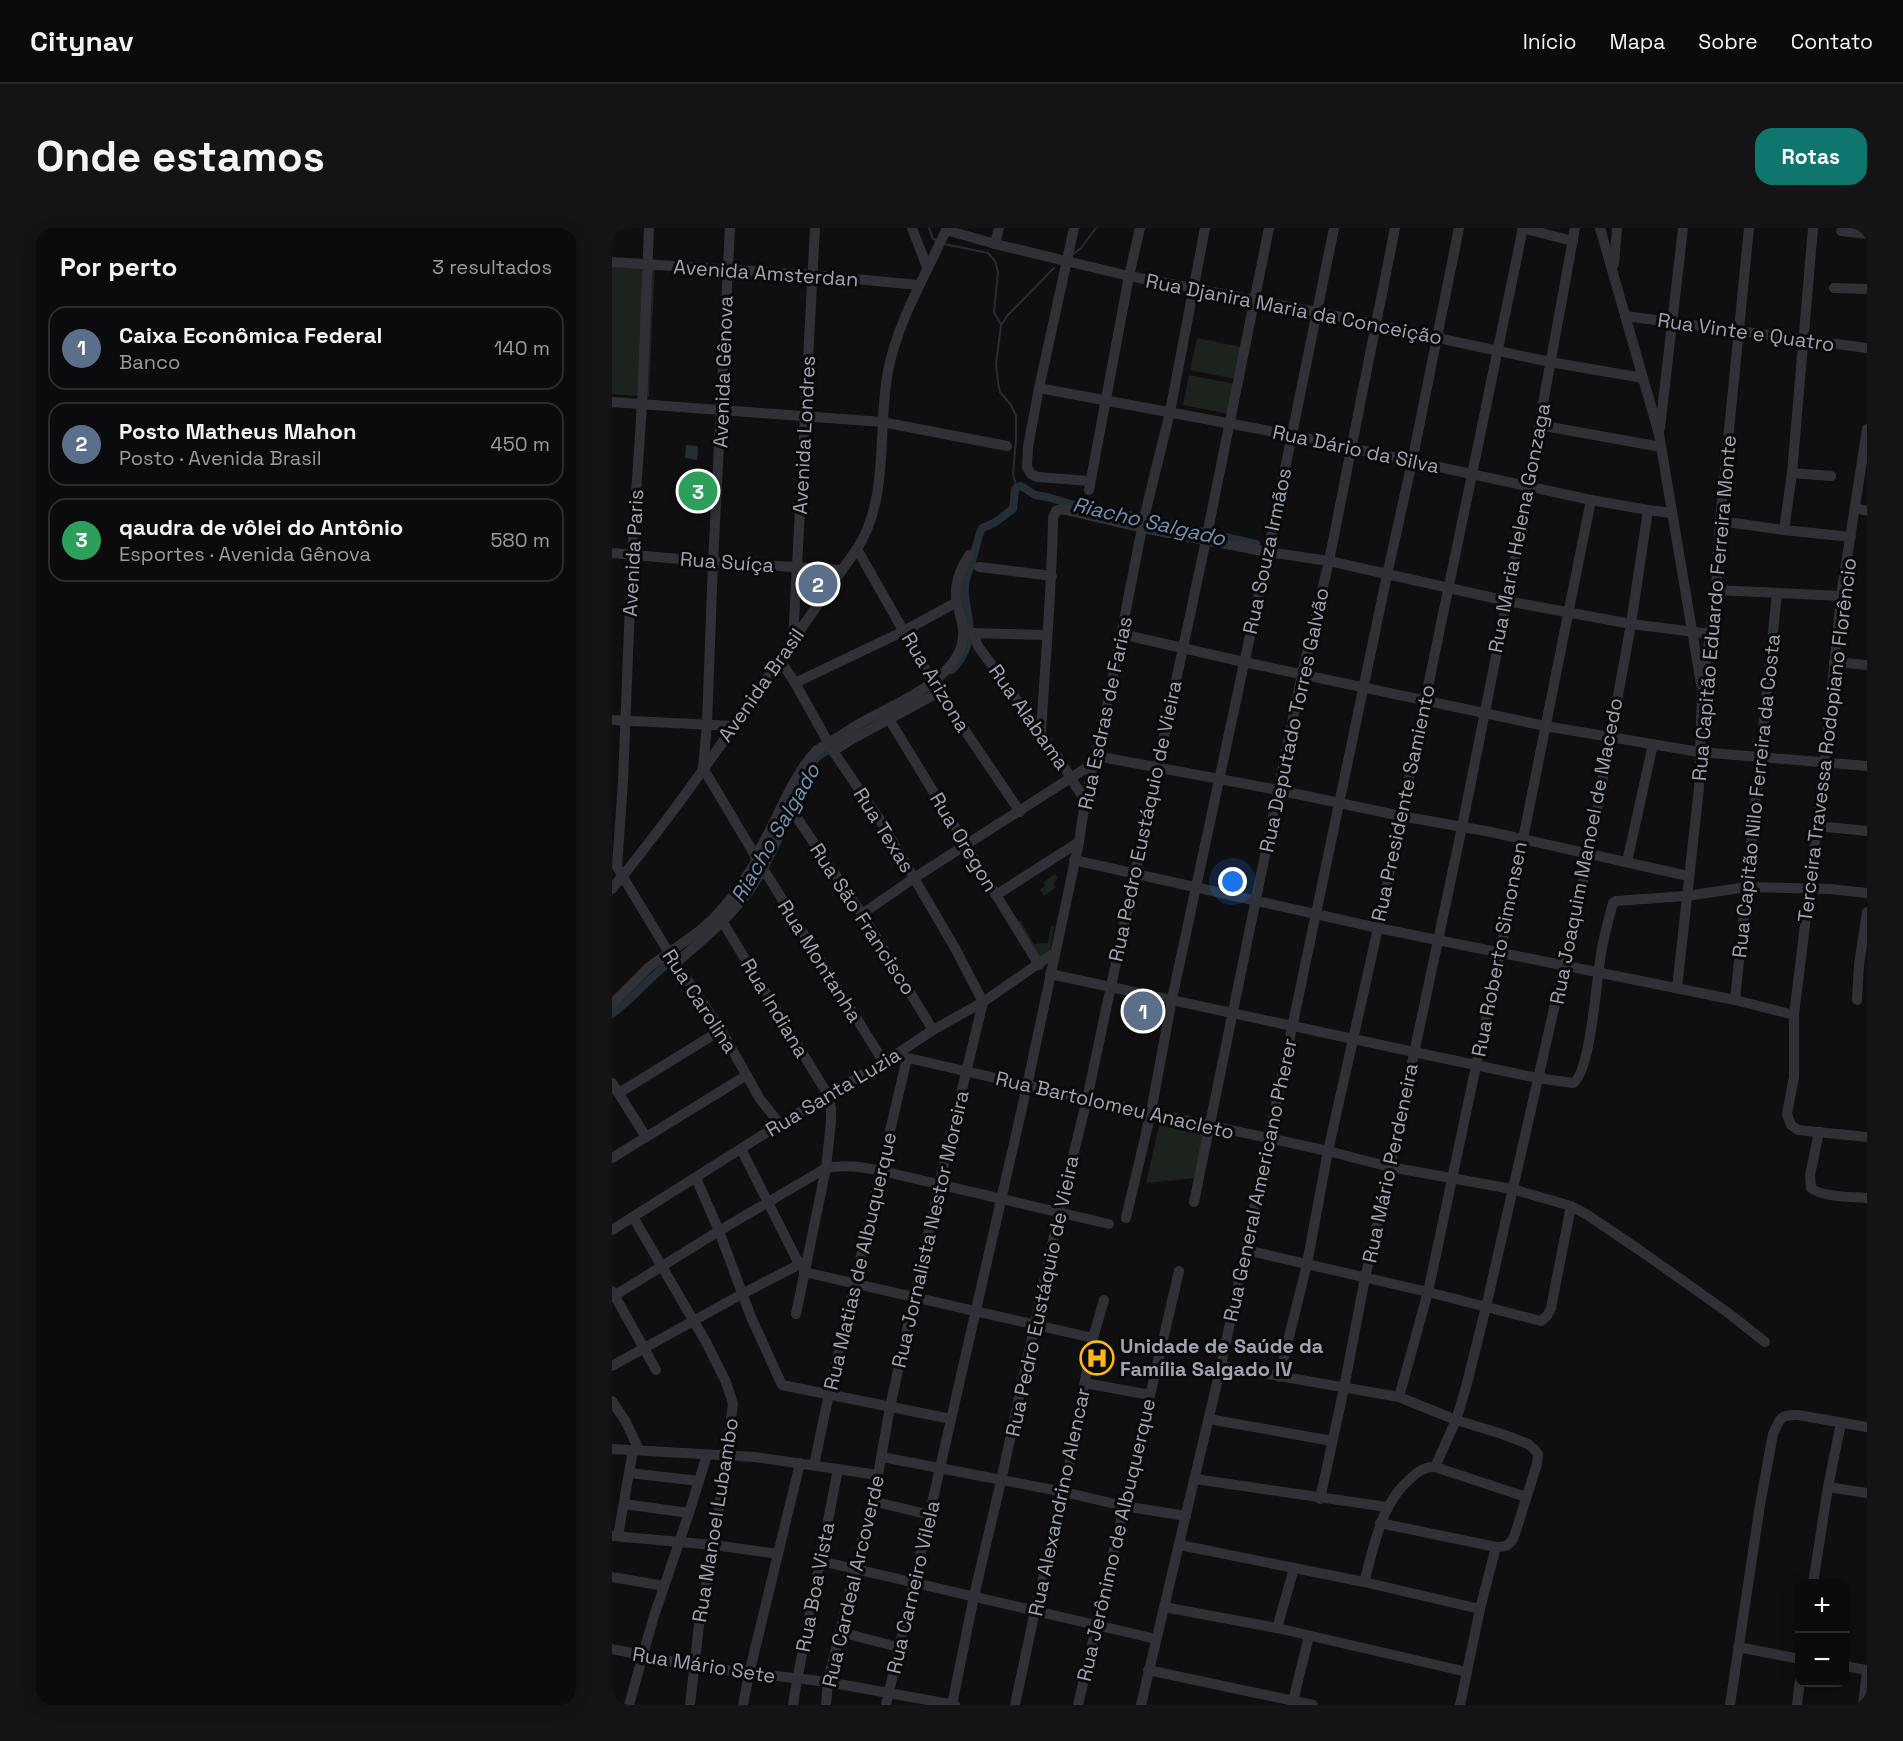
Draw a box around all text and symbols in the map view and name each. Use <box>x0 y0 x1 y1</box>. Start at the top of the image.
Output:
text: Citynav <box>30 23 134 59</box>
text: Início <box>1523 28 1576 55</box>
text: Mapa <box>1609 28 1665 55</box>
text: Sobre <box>1698 28 1758 55</box>
text: Contato <box>1791 28 1873 55</box>
button: Rotas <box>1755 128 1867 185</box>
text: Onde estamos <box>36 130 325 183</box>
text: Por perto <box>60 250 177 284</box>
text: 3 resultados <box>432 254 552 280</box>
street label: Avenida Amsterdan <box>673 254 859 292</box>
street label: Rua Djanira Maria da Conceição <box>1144 267 1444 351</box>
street label: Avenida Gênova <box>707 295 739 449</box>
street label: Rua Vinte e Quatro <box>1656 307 1836 357</box>
text: Caixa Econômica Federal <box>119 321 382 349</box>
text: 1 <box>77 335 86 361</box>
text: 140 m <box>494 335 550 361</box>
text: Banco <box>119 349 180 375</box>
street label: Avenida Londres <box>787 355 821 515</box>
street label: Rua Maria Helena Gonzaga <box>1482 401 1556 655</box>
text: Posto Matheus Mahon <box>119 417 356 445</box>
street label: Rua Dário da Silva <box>1270 419 1442 479</box>
text: 2 <box>76 431 87 457</box>
text: 450 m <box>490 431 550 457</box>
street label: Rua Capitão Eduardo Ferreira Monte <box>1686 434 1742 782</box>
text: Posto · Avenida Brasil <box>119 445 322 471</box>
street label: Rua Souza Irmãos <box>1237 466 1297 636</box>
pin: 3 <box>678 468 718 514</box>
street label: Avenida Paris <box>617 489 649 617</box>
water label: Riacho Salgado <box>1070 490 1229 552</box>
text: qaudra de vôlei do Antônio <box>119 513 403 541</box>
text: 3 <box>75 527 88 553</box>
text: 580 m <box>490 527 550 553</box>
text: Esportes · Avenida Gênova <box>119 541 371 567</box>
street label: Rua Suíça <box>679 546 775 578</box>
street label: Terceira Travessa Rodopiano Florêncio <box>1792 556 1862 924</box>
pin: 2 <box>798 562 838 606</box>
street label: Rua Deputado Torres Galvão <box>1253 585 1335 855</box>
street label: Rua Esdras de Farias <box>1072 614 1138 812</box>
street label: Avenida Brasil <box>712 623 810 747</box>
street label: Rua Arizona <box>896 627 976 737</box>
street label: Rua Capitão Nilo Ferreira da Costa <box>1726 633 1786 959</box>
street label: Rua Alabama <box>983 659 1075 775</box>
street label: Rua Pedro Eustáquio de Vieira <box>1102 678 1188 964</box>
street label: Rua Presidente Samiento <box>1365 682 1441 924</box>
street label: Rua Joaquim Manoel de Macedo <box>1544 696 1628 1006</box>
water label: Riacho Salgado <box>724 758 826 907</box>
street label: Rua Texas <box>848 783 920 877</box>
street label: Rua Oregon <box>924 788 1004 896</box>
street label: Rua São Francisco <box>804 838 922 1000</box>
street label: Rua Roberto Simonsen <box>1465 839 1533 1059</box>
your location <box>1218 867 1247 896</box>
street label: Rua Montanha <box>772 895 868 1027</box>
street label: Rua Carolina <box>657 944 743 1058</box>
street label: Rua Indiana <box>735 953 815 1063</box>
pin: 1 <box>1124 988 1162 1034</box>
street label: Rua General Americano Pherer <box>1217 1036 1303 1324</box>
street label: Rua Santa Luzia <box>761 1041 905 1143</box>
street label: Rua Mário Perdeneira <box>1356 1061 1424 1265</box>
street label: Rua Bartolomeu Anacleto <box>993 1065 1237 1145</box>
street label: Rua Jornalista Nestor Moreira <box>885 1088 975 1370</box>
street label: Rua Matias de Albuquerque <box>818 1129 902 1393</box>
street label: Rua Pedro Eustáquio de Vieira <box>999 1153 1085 1439</box>
place label: Unidade de Saúde da Família Salgado IV <box>1120 1333 1324 1382</box>
hospital icon: Unidade de Saúde da Família Salgado IV <box>1079 1340 1115 1376</box>
street label: Rua Alexandrino Alencar <box>1022 1385 1096 1619</box>
street label: Rua Jerônimo de Albuquerque <box>1071 1396 1161 1684</box>
street label: Rua Manoel Lubambo <box>686 1416 744 1624</box>
street label: Rua Cardeal Arcoverde <box>816 1472 890 1690</box>
street label: Rua Carneiro Vilela <box>880 1498 946 1676</box>
street label: Rua Boa Vista <box>790 1520 840 1654</box>
map controls <box>1795 1579 1849 1687</box>
button: + <box>1795 1579 1849 1633</box>
button: − <box>1795 1633 1849 1687</box>
street label: Rua Mário Sete <box>631 1641 777 1689</box>

